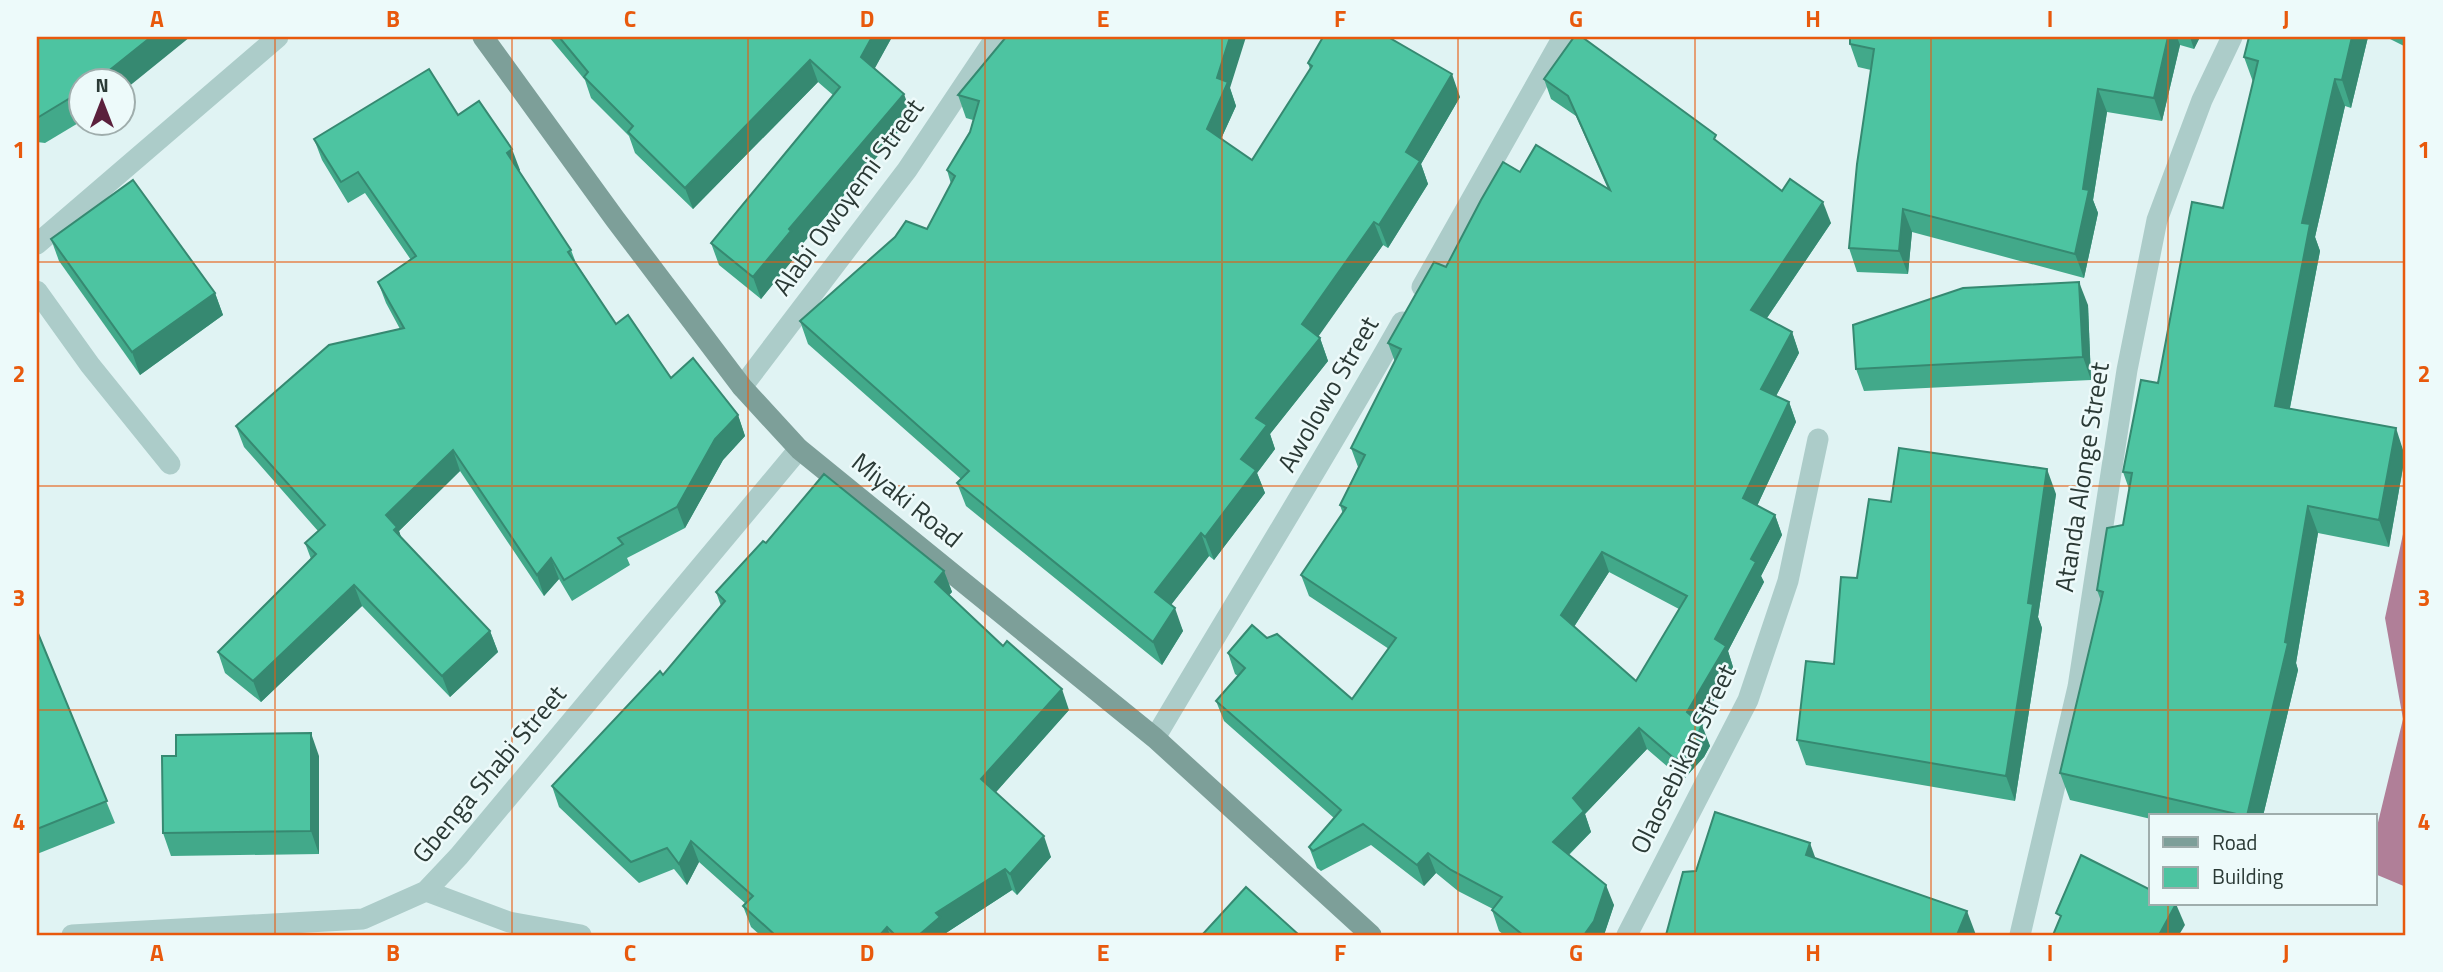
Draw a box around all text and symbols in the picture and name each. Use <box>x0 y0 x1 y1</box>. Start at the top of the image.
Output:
text: A <box>150 1 164 36</box>
text: B <box>386 1 400 36</box>
text: C <box>624 1 636 36</box>
text: D <box>860 1 874 36</box>
text: E <box>1097 1 1109 36</box>
text: F <box>1334 1 1346 36</box>
text: G <box>1569 1 1583 36</box>
text: H <box>1805 1 1821 36</box>
text: I <box>2047 1 2053 36</box>
text: J <box>2283 1 2289 36</box>
north arrow <box>66 66 136 136</box>
text: N <box>95 70 109 99</box>
street label: Alabi Owoyemi Street <box>763 90 933 303</box>
text: 1 <box>13 132 25 167</box>
text: 1 <box>2418 132 2430 167</box>
street label: Awolowo Street <box>1267 309 1388 479</box>
text: 2 <box>13 356 25 391</box>
text: 2 <box>2418 356 2430 391</box>
street label: Atanda Alonge Street <box>2044 359 2119 595</box>
street label: Miyaki Road <box>843 443 971 557</box>
text: 3 <box>13 580 25 615</box>
text: 3 <box>2418 580 2430 615</box>
street label: Olaosebikan Street <box>1620 657 1745 860</box>
street label: Gbenga Shabi Street <box>402 676 575 871</box>
text: 4 <box>13 804 25 839</box>
text: 4 <box>2418 804 2430 839</box>
legend <box>2149 814 2376 906</box>
text: Road <box>2212 826 2257 858</box>
text: Building <box>2212 860 2284 892</box>
text: A <box>150 935 164 970</box>
text: B <box>386 935 400 970</box>
text: C <box>624 935 636 970</box>
text: D <box>860 935 874 970</box>
text: E <box>1097 935 1109 970</box>
text: F <box>1334 935 1346 970</box>
text: G <box>1569 935 1583 970</box>
text: H <box>1805 935 1821 970</box>
text: I <box>2047 935 2053 970</box>
text: J <box>2283 935 2289 970</box>

